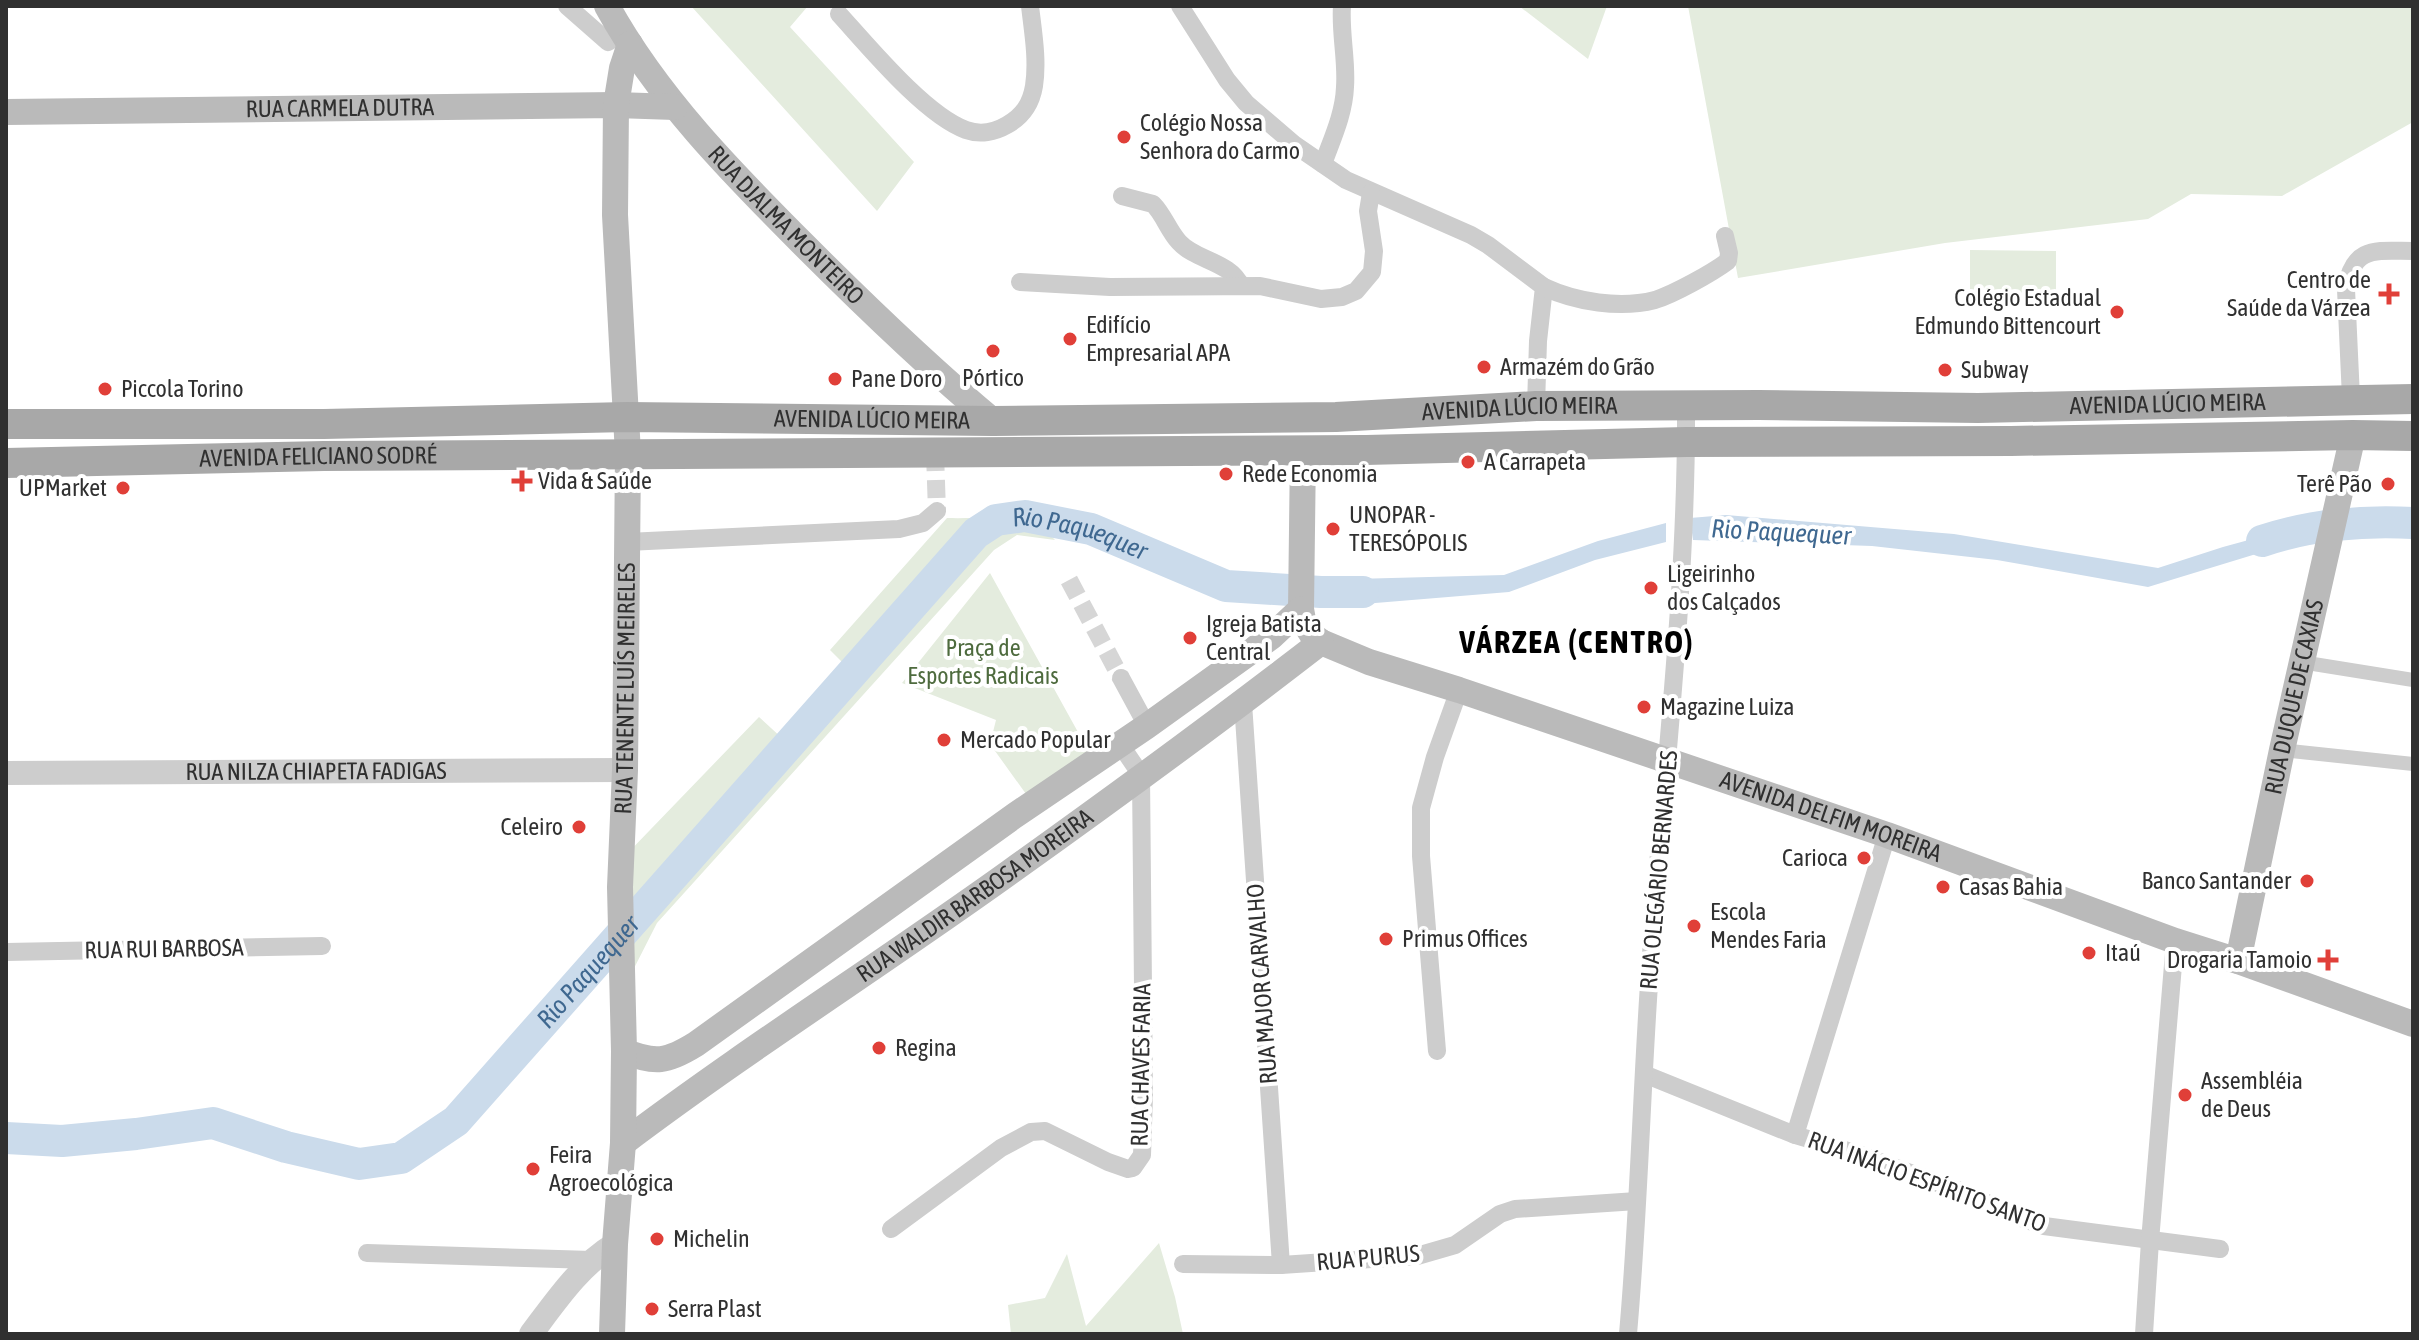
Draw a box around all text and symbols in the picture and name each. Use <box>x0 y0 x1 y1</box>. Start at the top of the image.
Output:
street label: RUA CARMELA DUTRA <box>246 93 435 122</box>
place label: Colégio Nossa Senhora do Carmo <box>1140 109 1300 164</box>
marker: Colégio Nossa Senhora do Carmo <box>1115 128 1133 146</box>
street label: RUA DJALMA MONTEIRO <box>703 140 870 310</box>
place label: Centro de Saúde da Várzea <box>2227 266 2371 321</box>
marker: Centro de Saúde da Várzea <box>2378 283 2400 305</box>
place label: Colégio Estadual Edmundo Bittencourt <box>1914 284 2102 339</box>
marker: Colégio Estadual Edmundo Bittencourt <box>2108 303 2126 321</box>
place label: Edifício Empresarial APA <box>1086 311 1230 366</box>
marker: Edifício Empresarial APA <box>1061 330 1079 348</box>
marker: Pórtico <box>984 342 1002 360</box>
place label: Armazém do Grão <box>1500 353 1655 380</box>
place label: Subway <box>1961 356 2029 383</box>
marker: Armazém do Grão <box>1475 358 1493 376</box>
marker: Subway <box>1936 361 1954 379</box>
place label: Pórtico <box>962 364 1024 391</box>
place label: Pane Doro <box>851 365 942 392</box>
marker: Pane Doro <box>826 370 844 388</box>
place label: Piccola Torino <box>121 375 244 402</box>
marker: Piccola Torino <box>96 380 114 398</box>
street label: AVENIDA LÚCIO MEIRA <box>2069 388 2266 419</box>
street label: AVENIDA LÚCIO MEIRA <box>1421 392 1618 425</box>
street label: AVENIDA LÚCIO MEIRA <box>774 405 970 434</box>
street label: AVENIDA FELICIANO SODRÉ <box>199 441 437 472</box>
place label: A Carrapeta <box>1484 448 1586 475</box>
marker: A Carrapeta <box>1459 453 1477 471</box>
place label: Rede Economia <box>1242 460 1378 487</box>
marker: Rede Economia <box>1217 465 1235 483</box>
place label: Vida & Saúde <box>538 467 652 494</box>
place label: Terê Pão <box>2297 470 2372 497</box>
marker: Vida & Saúde <box>513 472 531 490</box>
place label: UPMarket <box>19 474 107 501</box>
marker: Terê Pão <box>2379 475 2397 493</box>
marker: UPMarket <box>114 479 132 497</box>
water label: Rio Paquequer <box>1010 501 1153 567</box>
place label: UNOPAR - TERESÓPOLIS <box>1349 501 1467 556</box>
water label: Rio Paquequer <box>1710 513 1853 551</box>
marker: UNOPAR - TERESÓPOLIS <box>1324 520 1342 538</box>
place label: Ligeirinho dos Calçados <box>1667 560 1781 615</box>
street label: RUA TENENTE LUÍS MEIRELES <box>609 562 640 815</box>
marker: Ligeirinho dos Calçados <box>1642 579 1660 597</box>
street label: RUA DUQUE DE CAXIAS <box>2259 597 2329 797</box>
place label: Igreja Batista Central <box>1206 610 1322 665</box>
district label: VÁRZEA (CENTRO) <box>1458 623 1695 660</box>
marker: Igreja Batista Central <box>1181 629 1199 647</box>
park label: Praça de Esportes Radicais <box>907 634 1059 689</box>
place label: Magazine Luiza <box>1660 693 1794 720</box>
marker: Magazine Luiza <box>1635 698 1653 716</box>
place label: Mercado Popular <box>960 726 1111 753</box>
marker: Mercado Popular <box>935 731 953 749</box>
street label: RUA OLEGÁRIO BERNARDES <box>1635 749 1682 991</box>
street label: RUA NILZA CHIAPETA FADIGAS <box>185 757 447 785</box>
street label: AVENIDA DELFIM MOREIRA <box>1717 765 1946 867</box>
street label: RUA WALDIR BARBOSA MOREIRA <box>851 803 1098 987</box>
place label: Celeiro <box>500 813 563 840</box>
marker: Celeiro <box>570 818 588 836</box>
place label: Carioca <box>1782 844 1848 871</box>
marker: Carioca <box>1855 849 1873 867</box>
place label: Banco Santander <box>2141 867 2292 894</box>
marker: Banco Santander <box>2298 872 2316 890</box>
place label: Casas Bahia <box>1959 873 2063 900</box>
marker: Casas Bahia <box>1934 878 1952 896</box>
street label: RUA MAJOR CARVALHO <box>1241 883 1282 1085</box>
place label: Escola Mendes Faria <box>1710 898 1827 953</box>
water label: Rio Paquequer <box>530 908 646 1034</box>
marker: Escola Mendes Faria <box>1685 917 1703 935</box>
place label: Primus Offices <box>1402 925 1528 952</box>
marker: Primus Offices <box>1377 930 1395 948</box>
street label: RUA RUI BARBOSA <box>84 934 244 963</box>
place label: Itaú <box>2105 939 2141 966</box>
marker: Itaú <box>2080 944 2098 962</box>
place label: Drogaria Tamoio <box>2167 946 2312 973</box>
marker: Drogaria Tamoio <box>2319 951 2337 969</box>
street label: RUA CHAVES FARIA <box>1126 983 1155 1147</box>
place label: Regina <box>895 1034 957 1061</box>
marker: Regina <box>870 1039 888 1057</box>
place label: Assembléia de Deus <box>2201 1067 2303 1122</box>
marker: Assembléia de Deus <box>2176 1086 2194 1104</box>
street label: RUA INÁCIO ESPÍRITO SANTO <box>1805 1126 2050 1237</box>
place label: Feira Agroecológica <box>549 1141 674 1196</box>
marker: Feira Agroecológica <box>524 1160 542 1178</box>
place label: Michelin <box>673 1225 750 1252</box>
marker: Michelin <box>648 1230 666 1248</box>
street label: RUA PURUS <box>1315 1240 1421 1275</box>
place label: Serra Plast <box>668 1295 762 1322</box>
marker: Serra Plast <box>643 1300 661 1318</box>

